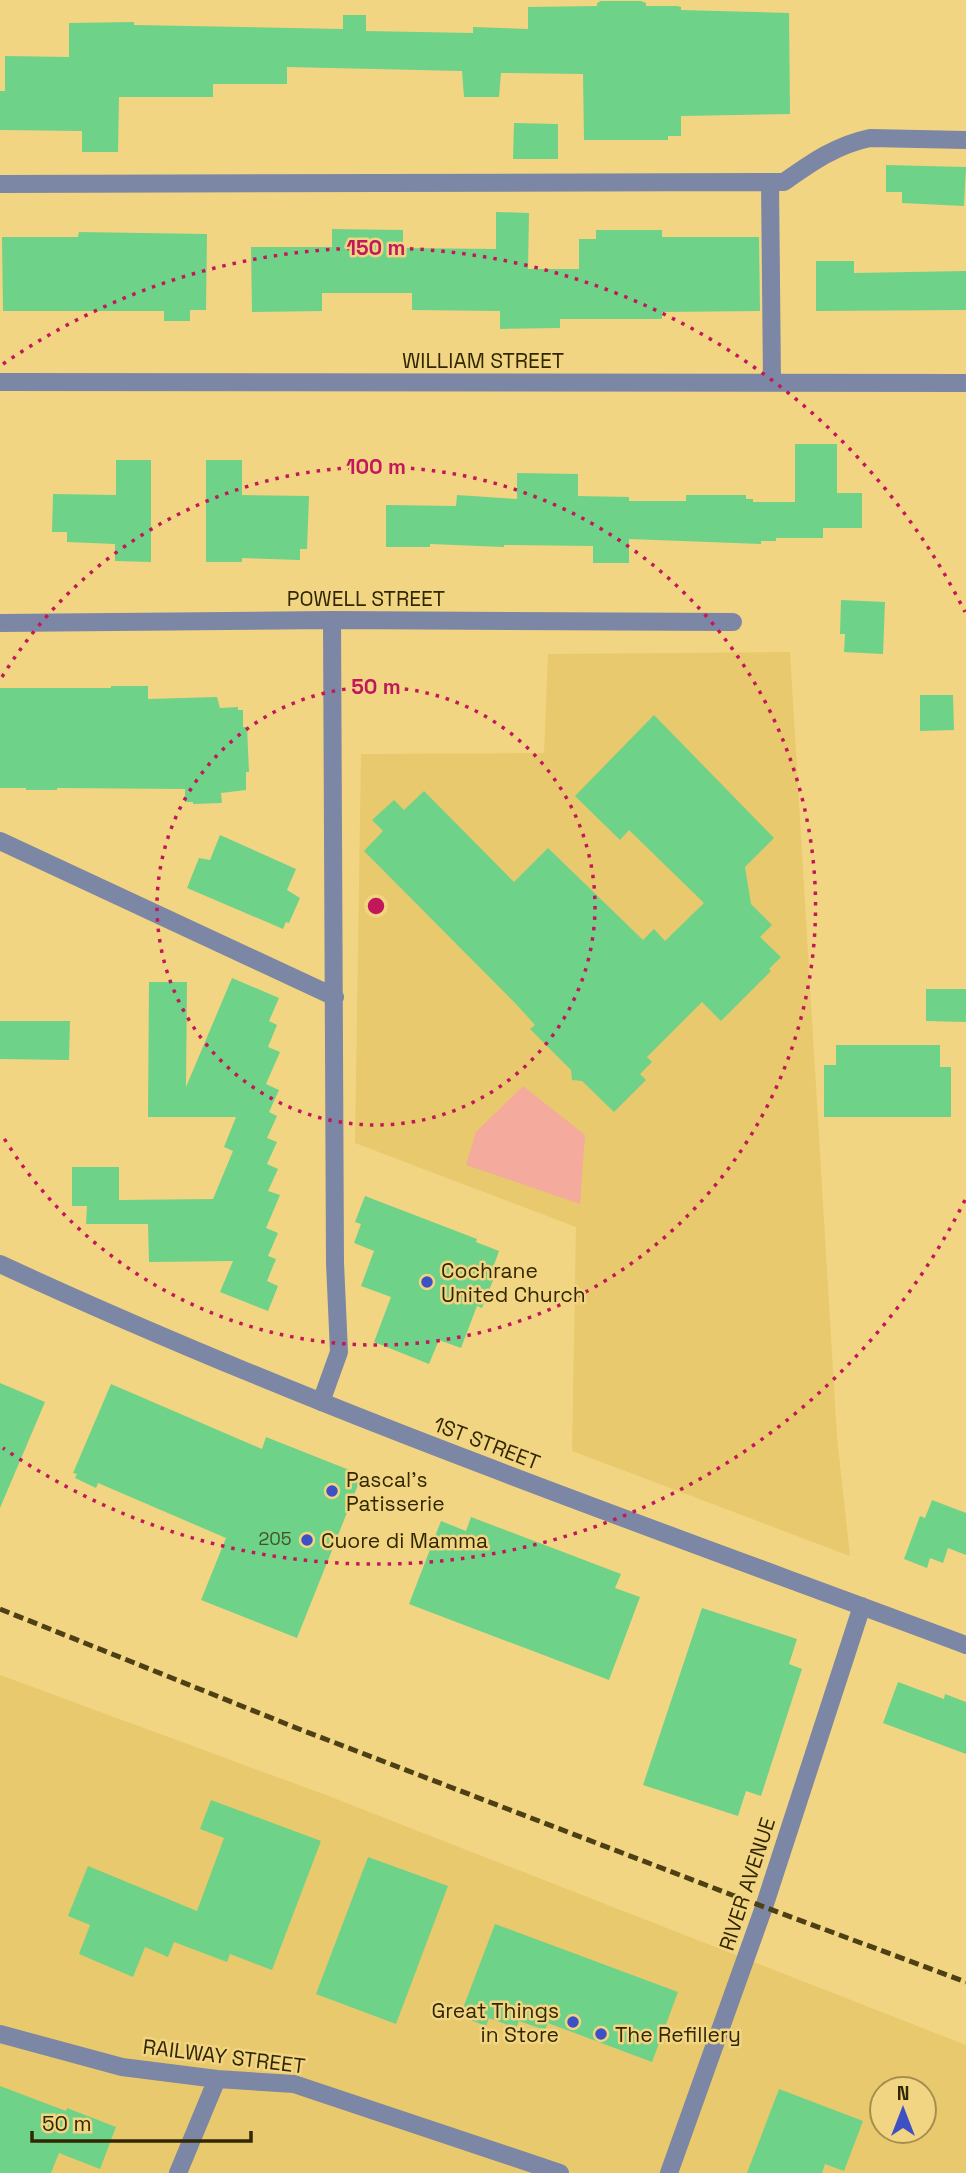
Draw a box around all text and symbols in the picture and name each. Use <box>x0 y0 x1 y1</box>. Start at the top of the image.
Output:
text: 150 m <box>347 234 405 261</box>
street label: WILLIAM STREET <box>402 347 564 374</box>
text: 100 m <box>346 453 406 480</box>
street label: POWELL STREET <box>287 585 445 612</box>
text: 50 m <box>351 673 401 700</box>
centre of rings <box>364 894 388 918</box>
place label: Cochrane United Church <box>441 1257 586 1308</box>
marker: Cochrane United Church <box>419 1274 435 1290</box>
street label: 1ST STREET <box>430 1410 544 1476</box>
place label: Pascal's Patisserie <box>346 1466 445 1517</box>
marker: Pascal's Patisserie <box>324 1483 340 1499</box>
house number: 205 <box>258 1527 292 1550</box>
place label: Cuore di Mamma <box>321 1527 488 1554</box>
marker: Cuore di Mamma <box>299 1532 315 1548</box>
street label: RIVER AVENUE <box>713 1814 781 1954</box>
place label: Great Things in Store <box>431 1997 559 2048</box>
marker: Great Things in Store <box>565 2014 581 2030</box>
place label: The Refillery <box>615 2021 741 2048</box>
marker: The Refillery <box>593 2026 609 2042</box>
street label: RAILWAY STREET <box>141 2033 307 2079</box>
north arrow <box>868 2075 938 2145</box>
text: N <box>897 2081 909 2106</box>
scale bar <box>32 2100 250 2144</box>
text: 50 m <box>42 2110 92 2137</box>

